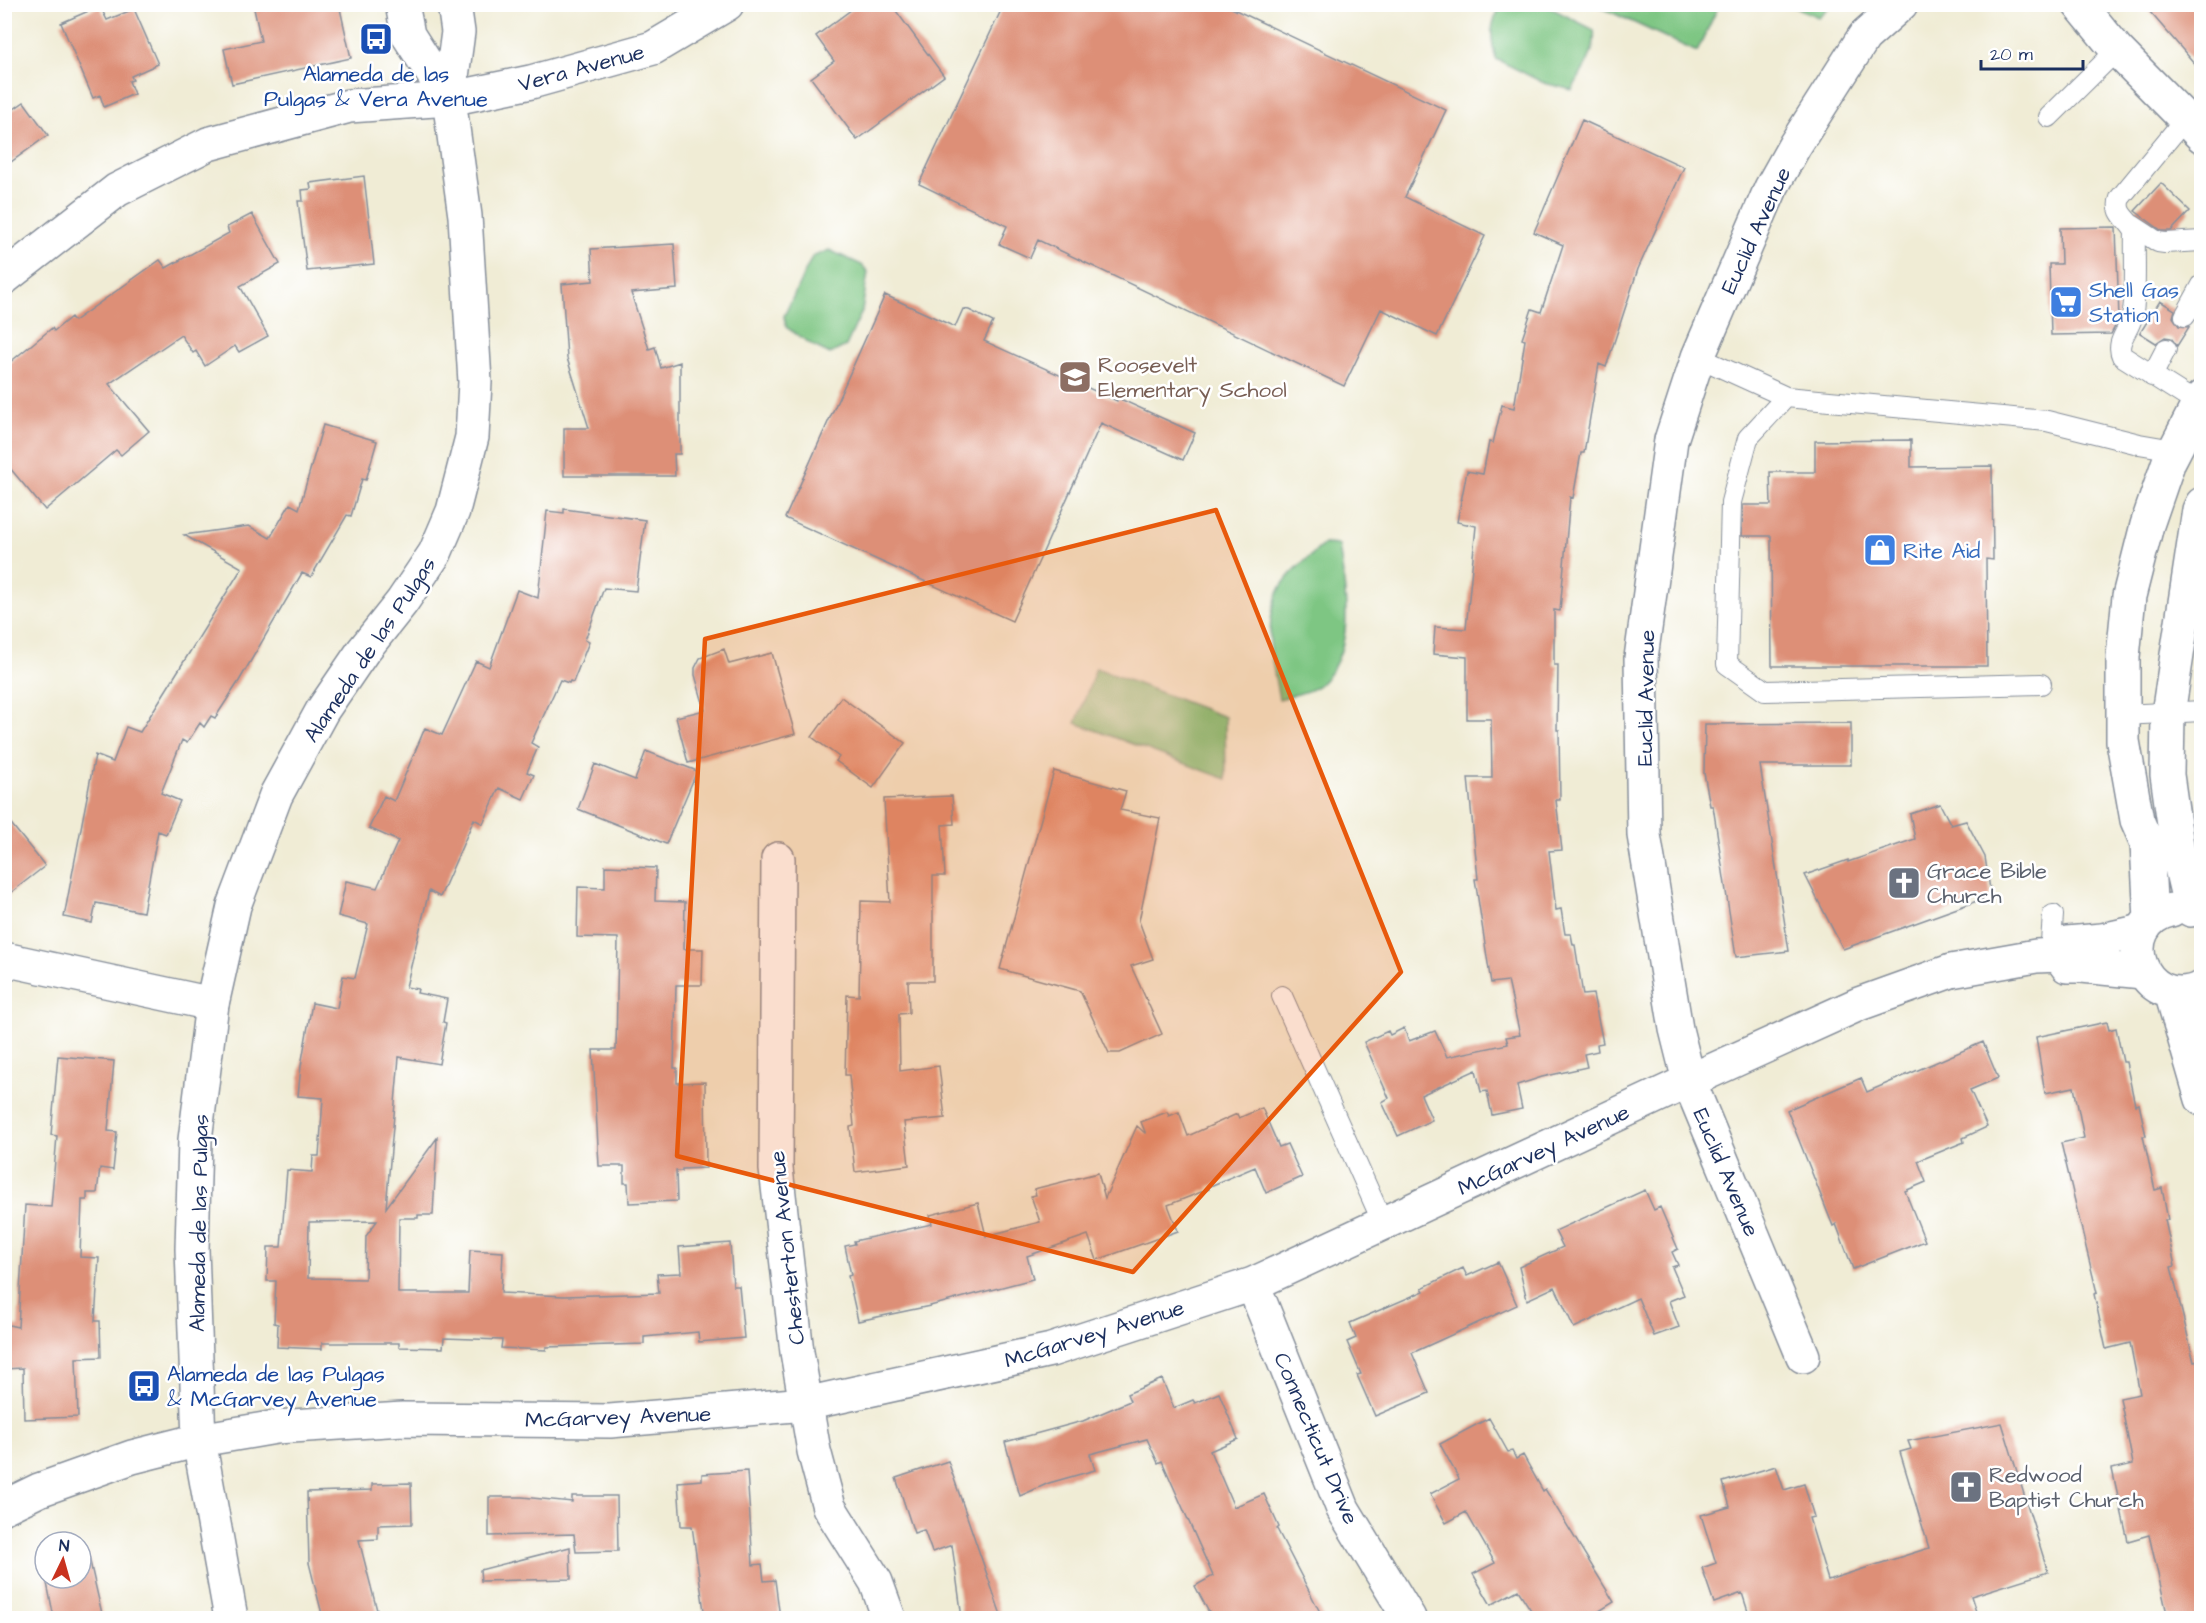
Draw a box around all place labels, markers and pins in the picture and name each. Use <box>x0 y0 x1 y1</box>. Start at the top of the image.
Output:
bus stop icon: Alameda de las Pulgas & Vera Avenue <box>358 21 394 57</box>
place label: Alameda de las Pulgas & Vera Avenue <box>264 59 488 116</box>
place label: Shell Gas Station <box>2089 275 2179 331</box>
supermarket icon: Shell Gas Station <box>2048 284 2084 320</box>
place label: Roosevelt Elementary School <box>1098 350 1287 407</box>
school or university icon: Roosevelt Elementary School <box>1057 359 1093 395</box>
shop icon: Rite Aid <box>1862 532 1898 568</box>
place label: Rite Aid <box>1903 536 1980 567</box>
place label: Grace Bible Church <box>1927 856 2047 912</box>
church icon: Grace Bible Church <box>1886 865 1922 901</box>
place label: Alameda de las Pulgas & McGarvey Avenue <box>167 1359 385 1416</box>
bus stop icon: Alameda de las Pulgas & McGarvey Avenue <box>126 1368 162 1404</box>
place label: Redwood Baptist Church <box>1989 1460 2144 1516</box>
church icon: Redwood Baptist Church <box>1948 1469 1984 1505</box>

